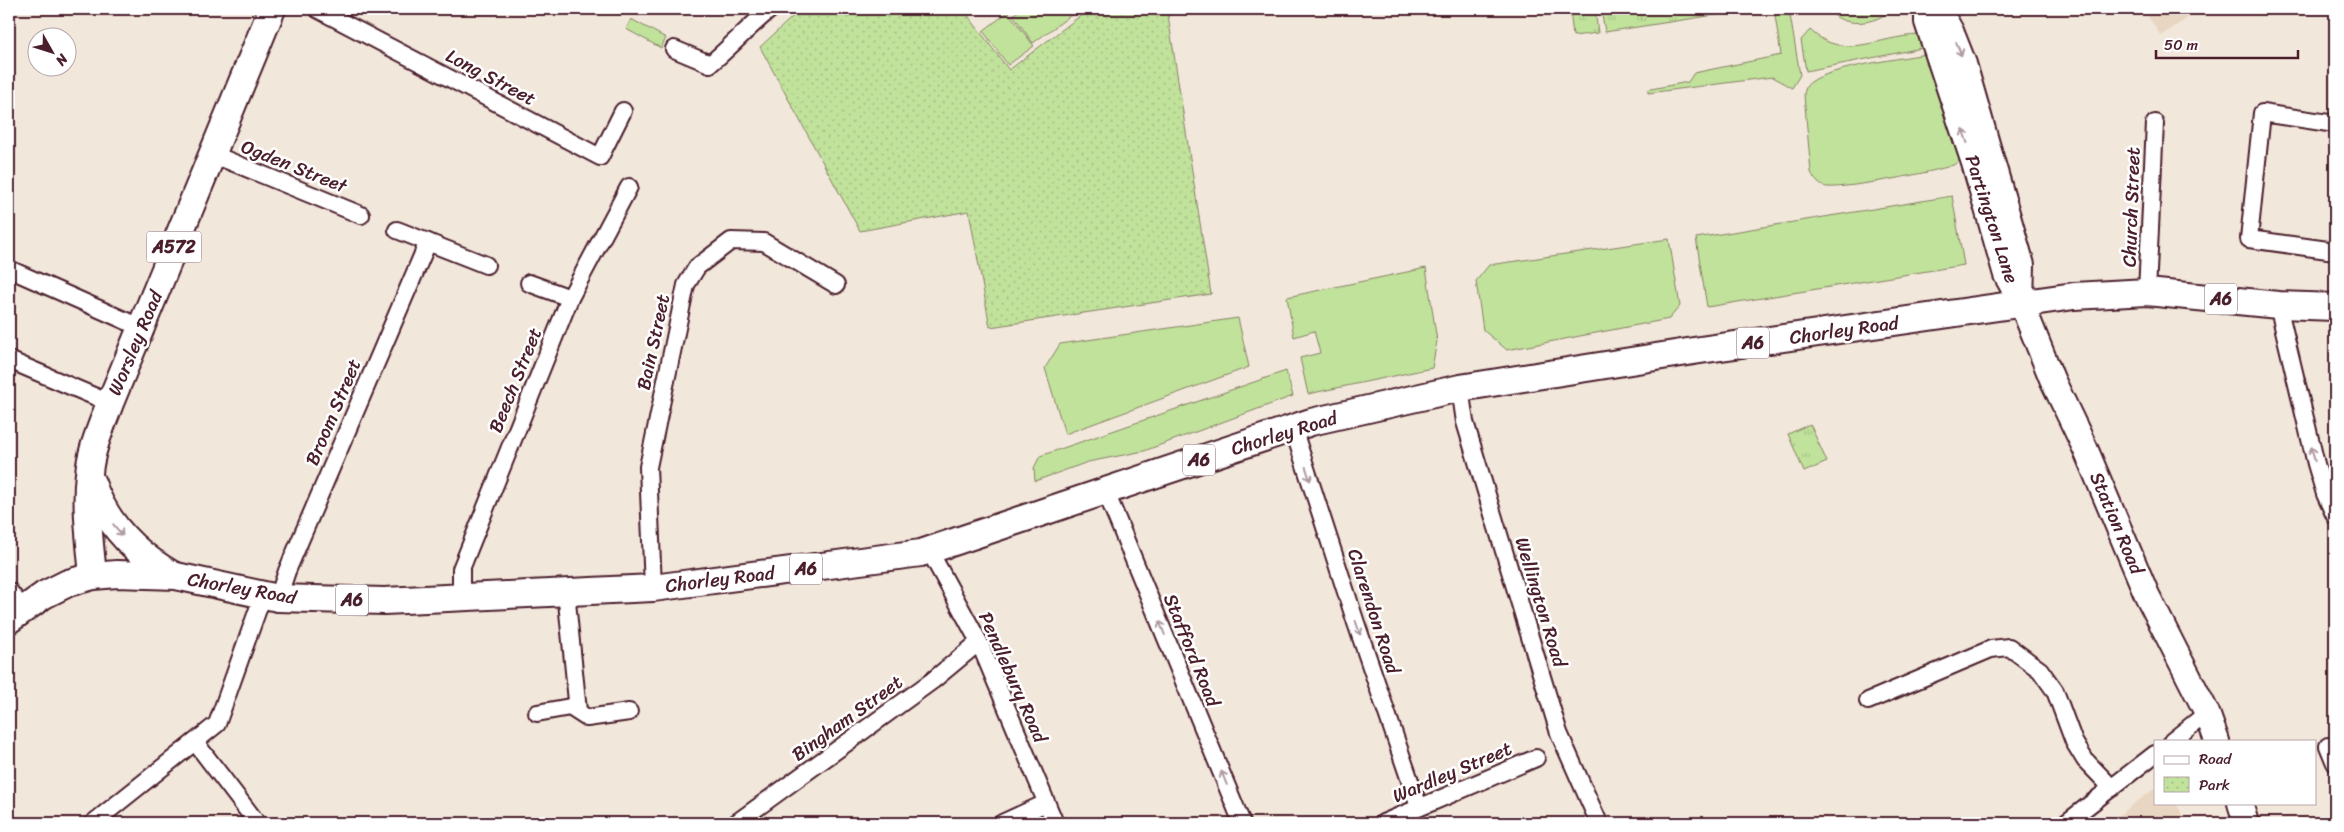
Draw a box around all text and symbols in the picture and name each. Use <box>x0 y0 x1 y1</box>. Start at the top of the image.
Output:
north arrow <box>28 28 78 78</box>
scale bar <box>2156 28 2299 60</box>
text: 50 m <box>2164 32 2199 58</box>
street label: Long Street <box>440 39 542 115</box>
one-way arrow <box>1954 41 1964 56</box>
text: N <box>49 47 75 72</box>
one-way arrow <box>1960 128 1969 144</box>
street label: Ogden Street <box>236 130 353 203</box>
street label: Church Street <box>2112 146 2150 268</box>
street label: Partington Lane <box>1956 150 2028 288</box>
road number: A572 <box>146 232 202 262</box>
street label: Worsley Road <box>98 284 172 401</box>
road number: A6 <box>2205 284 2237 314</box>
street label: Bain Street <box>627 291 679 393</box>
street label: Chorley Road <box>1787 306 1902 354</box>
street label: Beech Street <box>479 322 551 438</box>
road number: A6 <box>1737 328 1769 358</box>
street label: Broom Street <box>296 353 370 471</box>
street label: Chorley Road <box>1227 401 1342 465</box>
road number: A6 <box>1183 444 1215 476</box>
one-way arrow <box>2308 447 2317 463</box>
one-way arrow <box>1303 466 1313 482</box>
street label: Station Road <box>2081 467 2154 581</box>
one-way arrow <box>113 524 124 537</box>
street label: Wellington Road <box>1506 533 1577 673</box>
street label: Clarendon Road <box>1338 544 1410 680</box>
road number: A6 <box>790 554 822 584</box>
street label: Chorley Road <box>664 556 777 602</box>
street label: Chorley Road <box>185 562 300 614</box>
road number: A6 <box>336 584 368 616</box>
street label: Stafford Road <box>1154 588 1230 713</box>
street label: Pendlebury Road <box>969 606 1057 750</box>
one-way arrow <box>1354 620 1363 636</box>
one-way arrow <box>1156 621 1166 636</box>
street label: Bingham Street <box>784 666 910 770</box>
street label: Wardley Street <box>1387 732 1517 812</box>
legend <box>2154 740 2316 804</box>
text: Road <box>2199 746 2232 772</box>
one-way arrow <box>1218 771 1228 786</box>
text: Park <box>2199 772 2230 798</box>

